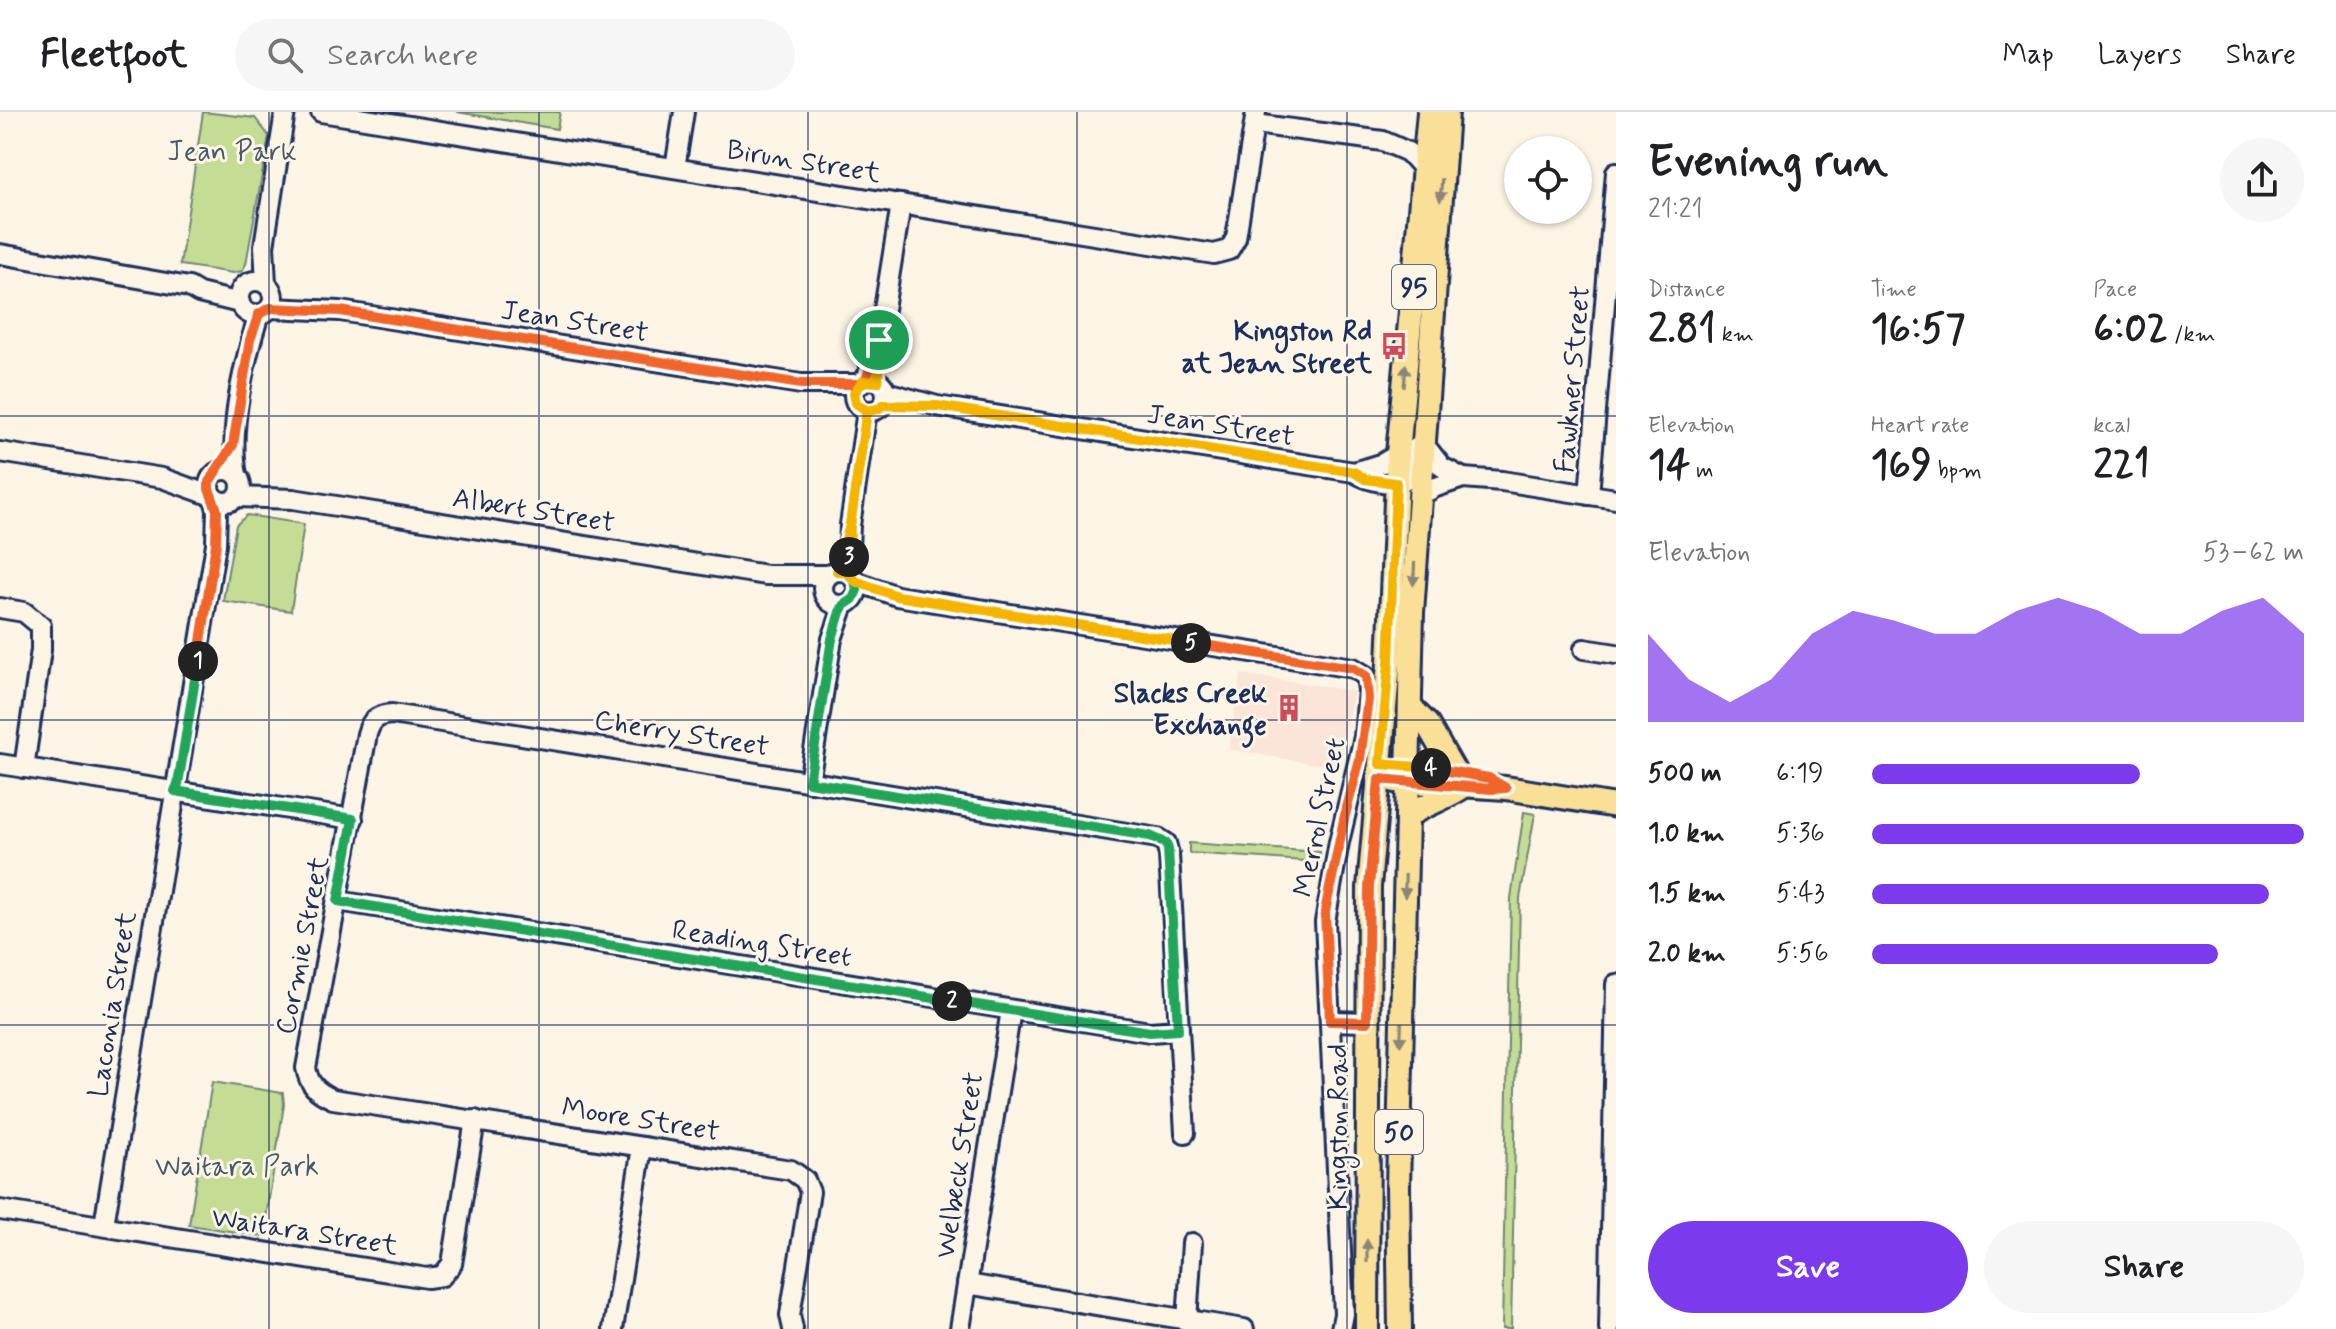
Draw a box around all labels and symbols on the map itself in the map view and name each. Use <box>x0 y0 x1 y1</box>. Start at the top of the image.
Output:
street label: Birun Street <box>724 132 884 193</box>
park label: Jean Park <box>167 134 297 171</box>
one-way arrow <box>1434 178 1447 203</box>
road number: 95 <box>1392 265 1436 309</box>
street label: Fawkner Street <box>1547 284 1600 474</box>
street label: Jean Street <box>498 293 651 352</box>
pin <box>845 306 913 374</box>
place label: Kingston Rd at Jean Street <box>1182 314 1373 383</box>
bus stop icon: Kingston Rd at Jean Street <box>1379 331 1409 361</box>
one-way arrow <box>1399 363 1412 388</box>
street label: Jean Street <box>1144 397 1297 456</box>
street label: Albert Street <box>450 480 617 543</box>
pin: 3 <box>829 537 869 577</box>
one-way arrow <box>1407 562 1420 587</box>
pin: 5 <box>1171 623 1211 663</box>
pin: 1 <box>178 641 218 681</box>
place label: Slacks Creek Exchange <box>1114 676 1267 748</box>
building icon: Slacks Creek Exchange <box>1274 693 1304 723</box>
street label: Cherry Street <box>591 702 772 767</box>
street label: Merrol Street <box>1285 734 1355 901</box>
pin: 4 <box>1411 748 1451 788</box>
street label: Cormie Street <box>268 852 339 1038</box>
one-way arrow <box>1399 874 1411 899</box>
street label: Laconia Street <box>81 908 146 1100</box>
street label: Reading Street <box>669 912 854 977</box>
pin: 2 <box>932 981 972 1021</box>
one-way arrow <box>1395 1022 1407 1047</box>
street label: Kingston Road <box>1321 1044 1360 1210</box>
street label: Welbeck Street <box>927 1070 993 1261</box>
street label: Moore Street <box>559 1090 722 1151</box>
road number: 50 <box>1375 1110 1423 1154</box>
park label: Waitara Park <box>155 1149 319 1186</box>
street label: Waitara Street <box>209 1199 401 1266</box>
one-way arrow <box>1361 1238 1373 1263</box>

